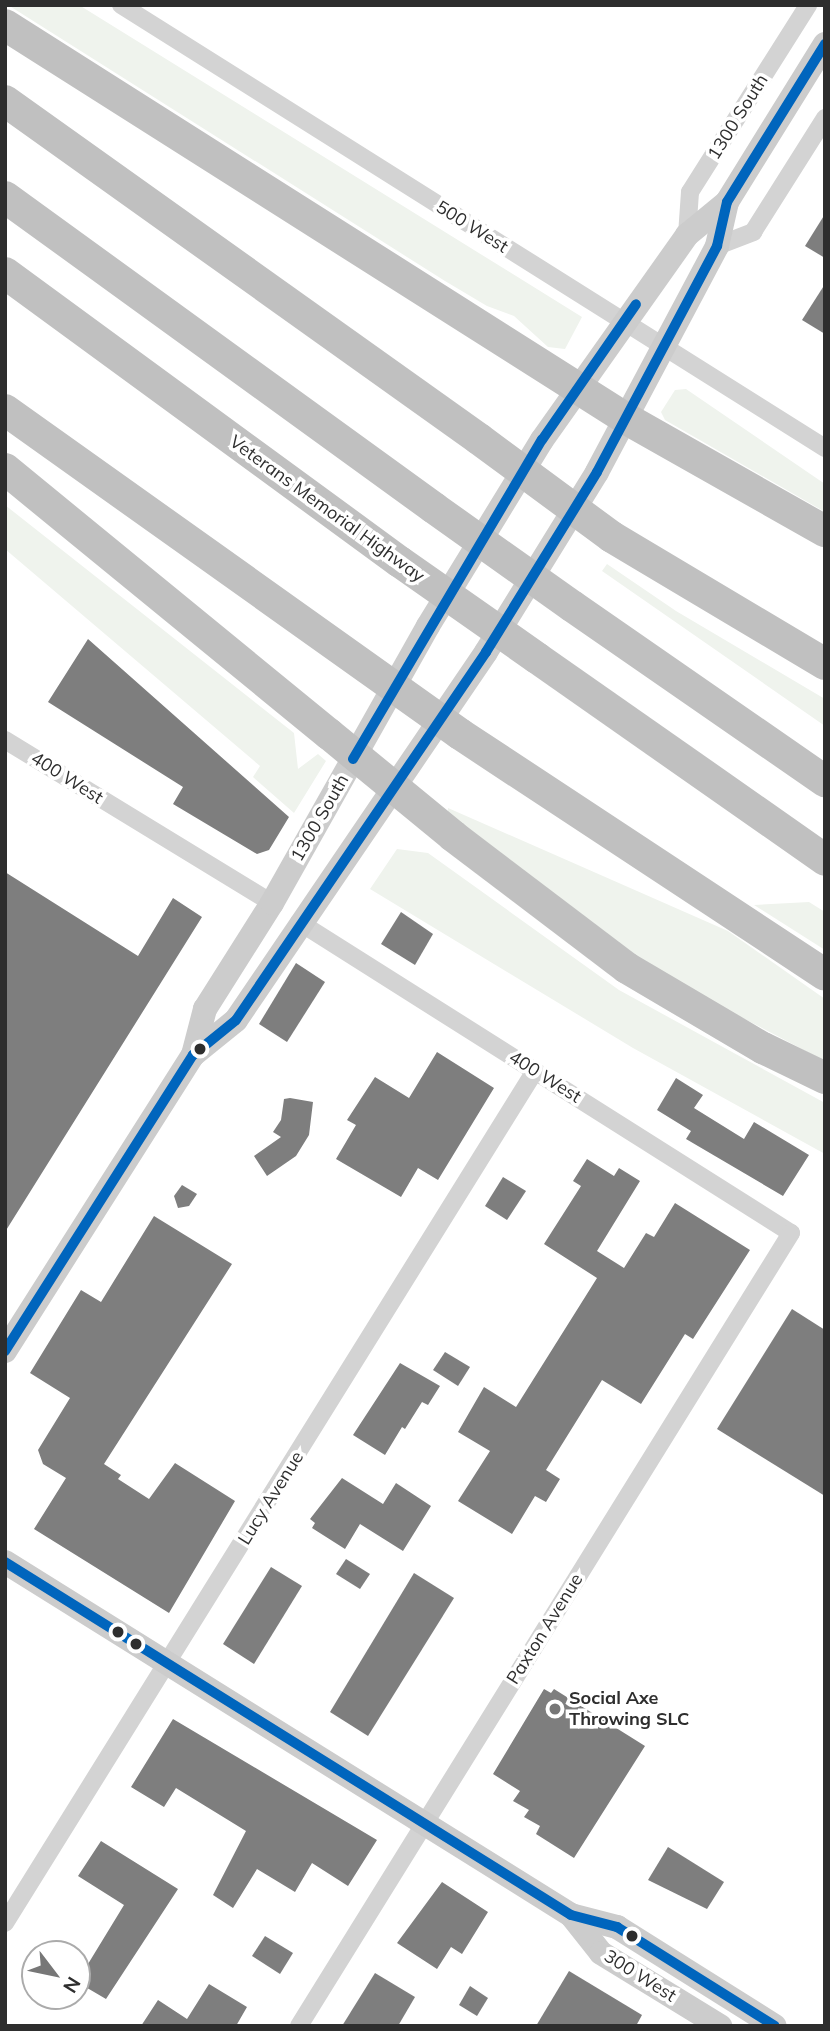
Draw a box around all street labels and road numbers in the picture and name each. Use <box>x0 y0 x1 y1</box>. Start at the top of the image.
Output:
street label: 1300 South <box>703 70 773 164</box>
street label: 500 West <box>432 196 512 258</box>
street label: Veterans Memorial Highway <box>225 431 429 587</box>
street label: 400 West <box>27 747 107 809</box>
street label: 1300 South <box>286 771 354 865</box>
street label: 400 West <box>505 1046 585 1108</box>
street label: Lucy Avenue <box>234 1447 308 1549</box>
street label: Paxton Avenue <box>502 1570 588 1688</box>
street label: 300 West <box>600 1945 680 2007</box>

